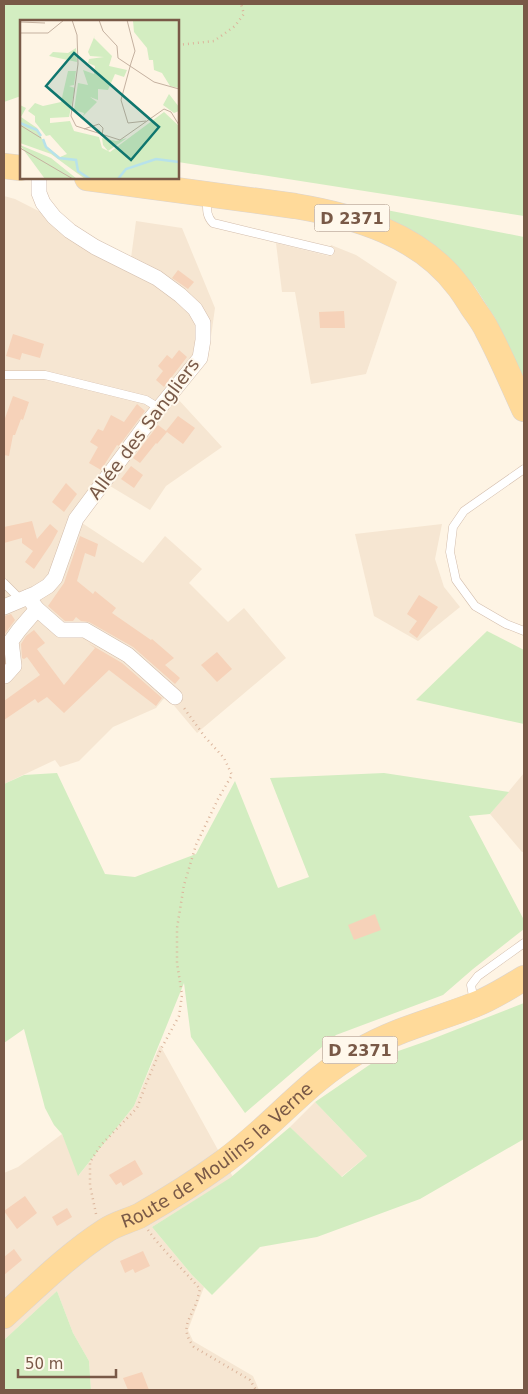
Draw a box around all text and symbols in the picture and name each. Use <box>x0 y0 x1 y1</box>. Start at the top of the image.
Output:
inset map <box>20 20 179 179</box>
road number: D 2371 <box>314 204 390 232</box>
street label: Allée des Sangliers <box>84 354 203 503</box>
road number: D 2371 <box>322 1036 398 1064</box>
street label: Route de Moulins la Verne <box>118 1078 317 1232</box>
scale bar <box>18 1346 115 1378</box>
text: 50 m <box>25 1355 63 1373</box>

